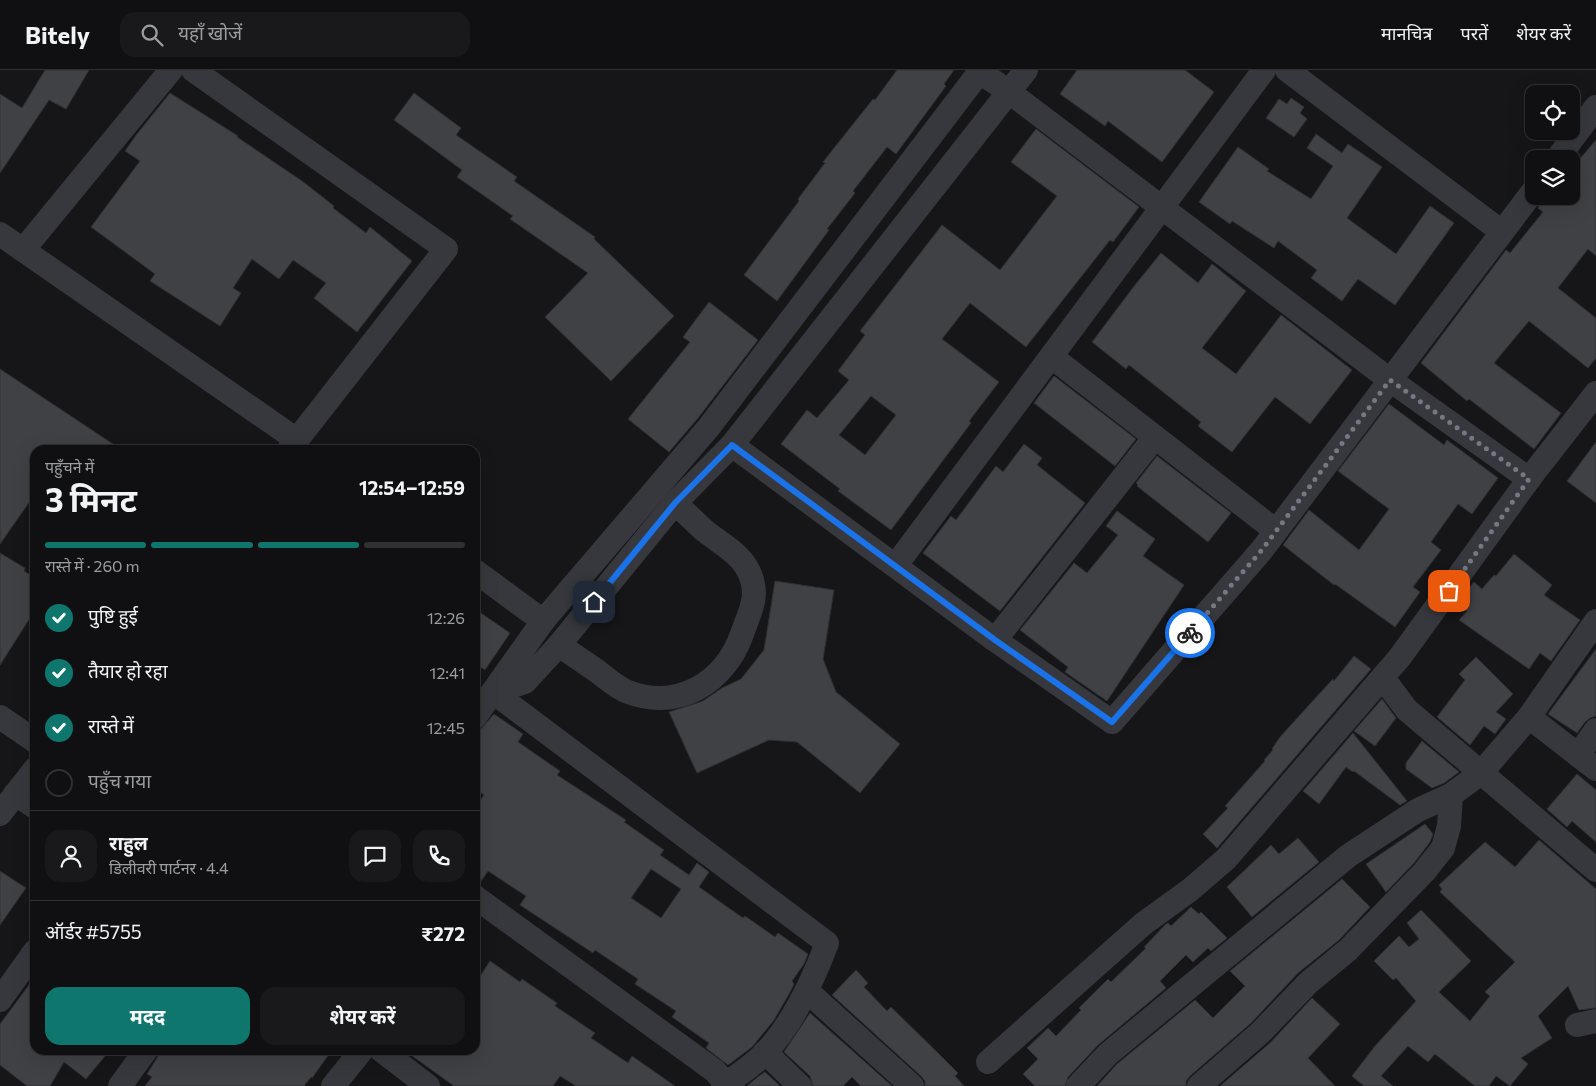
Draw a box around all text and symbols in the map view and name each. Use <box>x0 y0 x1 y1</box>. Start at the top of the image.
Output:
search box <box>120 12 470 57</box>
text: Bitely <box>25 20 90 49</box>
icon: search <box>138 21 166 49</box>
text: यहाँ खोजें <box>178 21 242 44</box>
text: मानचित्र <box>1381 22 1432 44</box>
text: परतें <box>1460 22 1488 44</box>
text: शेयर करें <box>1516 22 1571 44</box>
map controls <box>1525 85 1580 205</box>
button: locate <box>1525 85 1580 140</box>
button: layers <box>1525 150 1580 205</box>
text: पहुँचने में <box>45 457 94 476</box>
text: 12:54–12:59 <box>359 476 465 499</box>
text: 3 मिनट <box>45 479 137 519</box>
text: रास्ते में · 260 m <box>45 556 140 575</box>
pin <box>1428 570 1470 612</box>
icon: bag <box>1435 577 1463 605</box>
pin <box>573 581 615 623</box>
icon: home <box>580 588 608 616</box>
icon: check <box>45 604 73 632</box>
text: पुष्टि हुई <box>88 604 138 627</box>
text: 12:26 <box>427 608 465 627</box>
courier <box>1165 608 1215 658</box>
icon: bike <box>1176 619 1204 647</box>
icon: check <box>45 659 73 687</box>
text: तैयार हो रहा <box>88 659 168 682</box>
text: 12:41 <box>430 663 465 682</box>
icon: check <box>45 714 73 742</box>
text: रास्ते में <box>88 714 134 737</box>
text: 12:45 <box>427 718 465 737</box>
text: पहुँच गया <box>88 769 151 792</box>
button: person <box>45 830 97 882</box>
button: chat <box>349 830 401 882</box>
button: phone <box>413 830 465 882</box>
text: राहुल <box>109 831 148 854</box>
text: डिलीवरी पार्टनर · 4.4 <box>109 858 229 877</box>
text: ऑर्डर #5755 <box>45 920 142 943</box>
text: ₹272 <box>421 922 465 945</box>
button: मदद <box>45 987 250 1045</box>
button: शेयर करें <box>260 987 465 1045</box>

